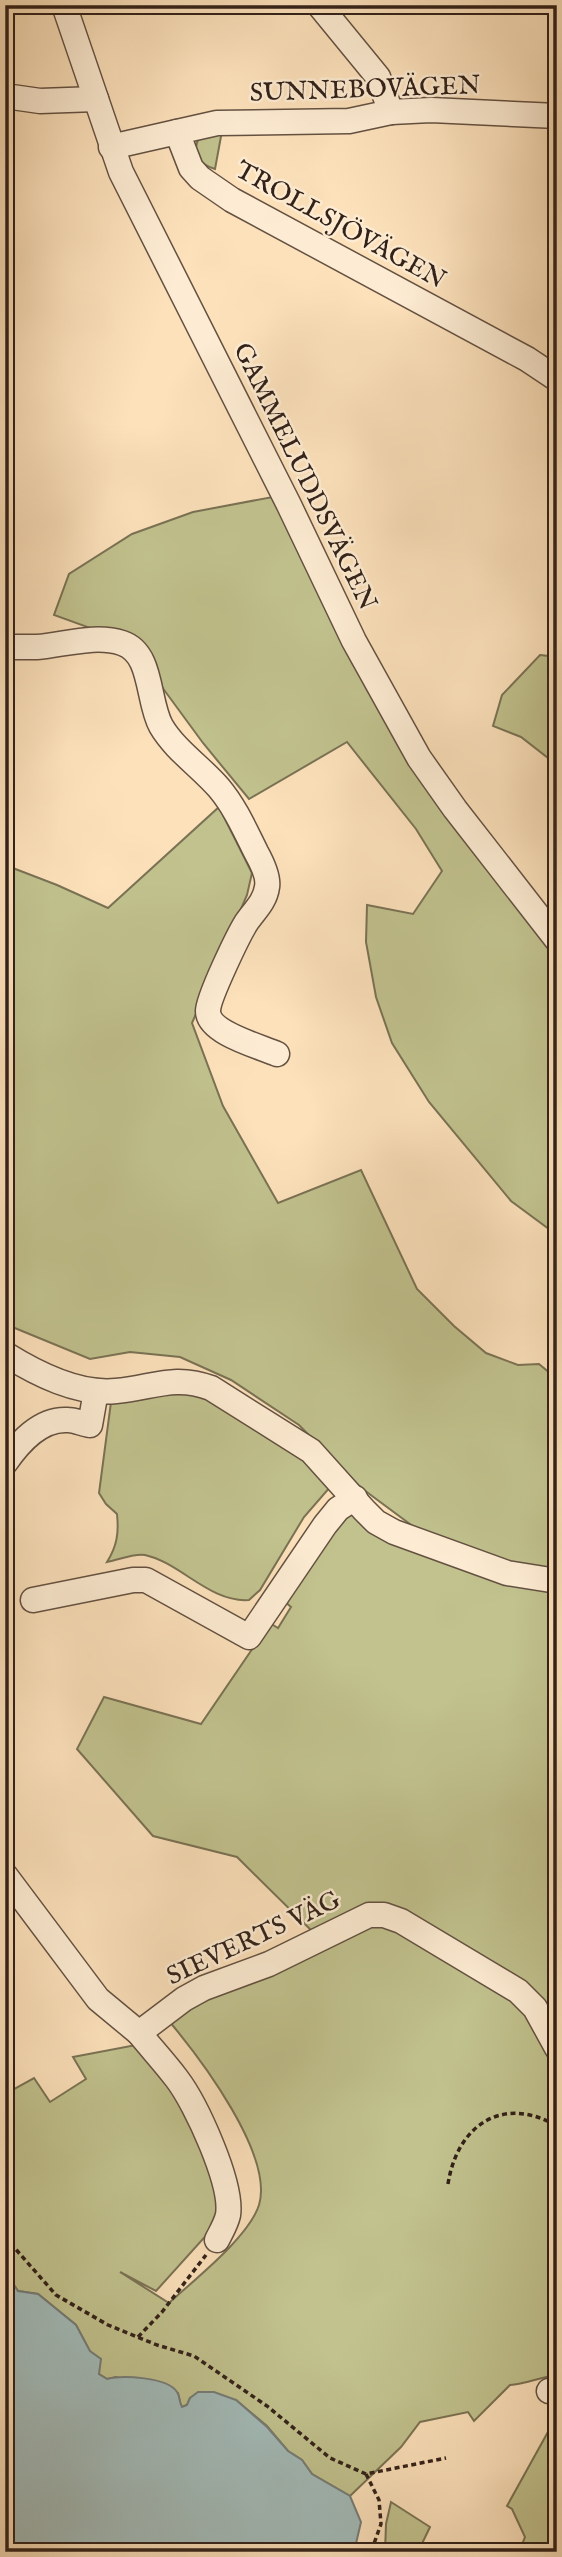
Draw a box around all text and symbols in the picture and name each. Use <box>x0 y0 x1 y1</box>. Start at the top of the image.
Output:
street label: SUNNEBOVÄGEN <box>249 69 481 110</box>
street label: TROLLSJÖVÄGEN <box>229 154 451 297</box>
street label: GAMMELUDDSVÄGEN <box>225 337 384 616</box>
street label: SIEVERTS VÄG <box>161 1883 346 1993</box>

